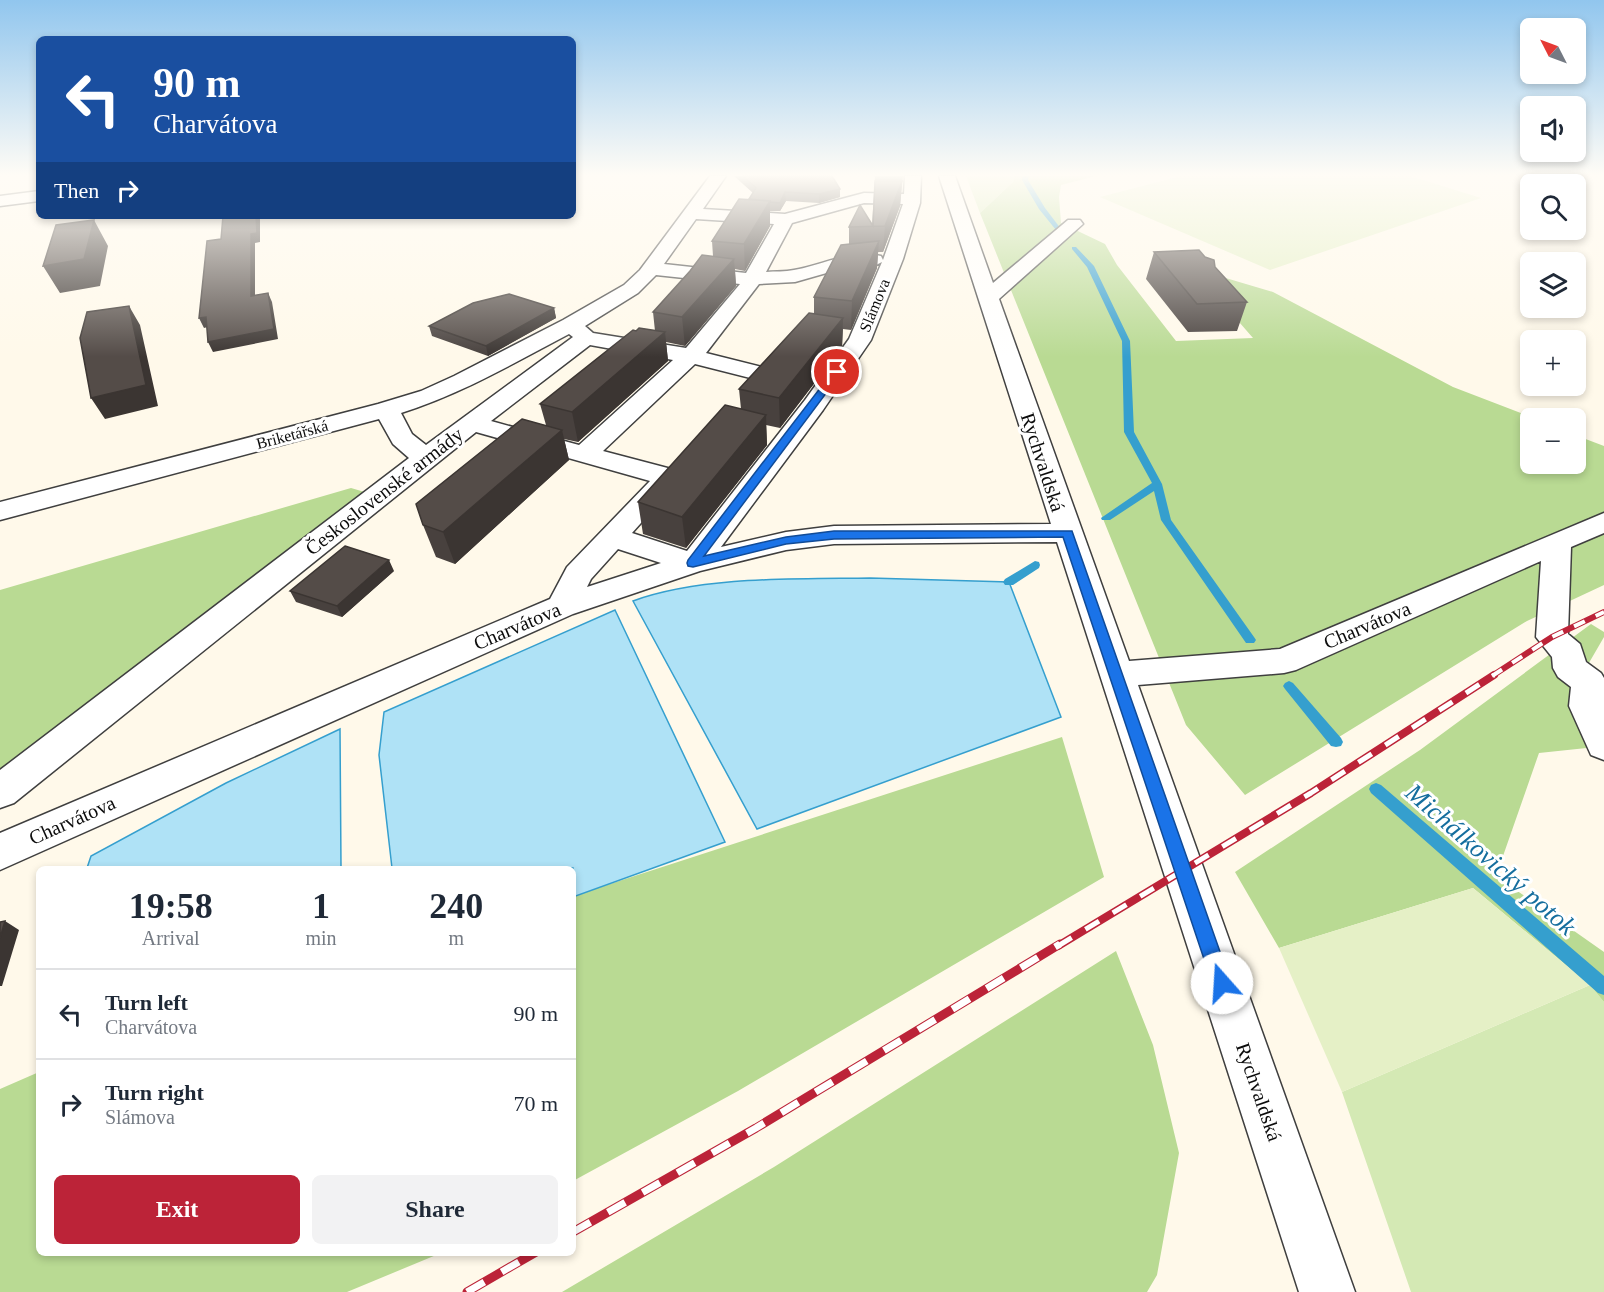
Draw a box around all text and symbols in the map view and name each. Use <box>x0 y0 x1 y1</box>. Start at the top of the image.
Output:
north arrow <box>1520 18 1586 84</box>
map controls <box>1520 18 1586 474</box>
icon: left <box>54 60 132 138</box>
text: 90 m <box>153 60 241 106</box>
button: sound <box>1520 96 1586 162</box>
text: Charvátova <box>153 109 277 139</box>
icon: right <box>111 174 144 207</box>
button: search <box>1520 174 1586 240</box>
text: Then <box>54 178 99 203</box>
button: layers <box>1520 252 1586 318</box>
street label: Slámova <box>856 276 893 334</box>
button: + <box>1520 330 1586 396</box>
pin <box>811 346 862 397</box>
icon: arrive <box>820 355 853 388</box>
button: − <box>1520 408 1586 474</box>
street label: Rychvaldská <box>1016 410 1069 515</box>
street label: Briketářská <box>254 417 330 452</box>
street label: Československé armády <box>300 422 468 560</box>
street label: Charvátova <box>1320 597 1414 653</box>
street label: Charvátova <box>470 598 564 654</box>
water label: Michálkovický potok <box>1399 777 1582 941</box>
street label: Charvátova <box>25 791 119 849</box>
text: 19:58 <box>129 886 213 926</box>
text: 1 <box>312 886 330 926</box>
text: 240 <box>429 886 483 926</box>
text: Arrival <box>142 927 200 949</box>
text: min <box>305 927 337 949</box>
text: m <box>449 927 464 949</box>
position arrow <box>1190 951 1254 1015</box>
text: Turn left <box>105 990 188 1015</box>
icon: left <box>54 998 87 1031</box>
text: 90 m <box>513 1001 558 1026</box>
text: Charvátova <box>105 1016 197 1038</box>
street label: Rychvaldská <box>1231 1040 1286 1144</box>
text: Turn right <box>105 1080 204 1105</box>
icon: right <box>54 1088 87 1121</box>
text: 70 m <box>513 1091 558 1116</box>
text: Slámova <box>105 1106 175 1128</box>
button: Exit <box>54 1175 300 1244</box>
button: Share <box>312 1175 558 1244</box>

